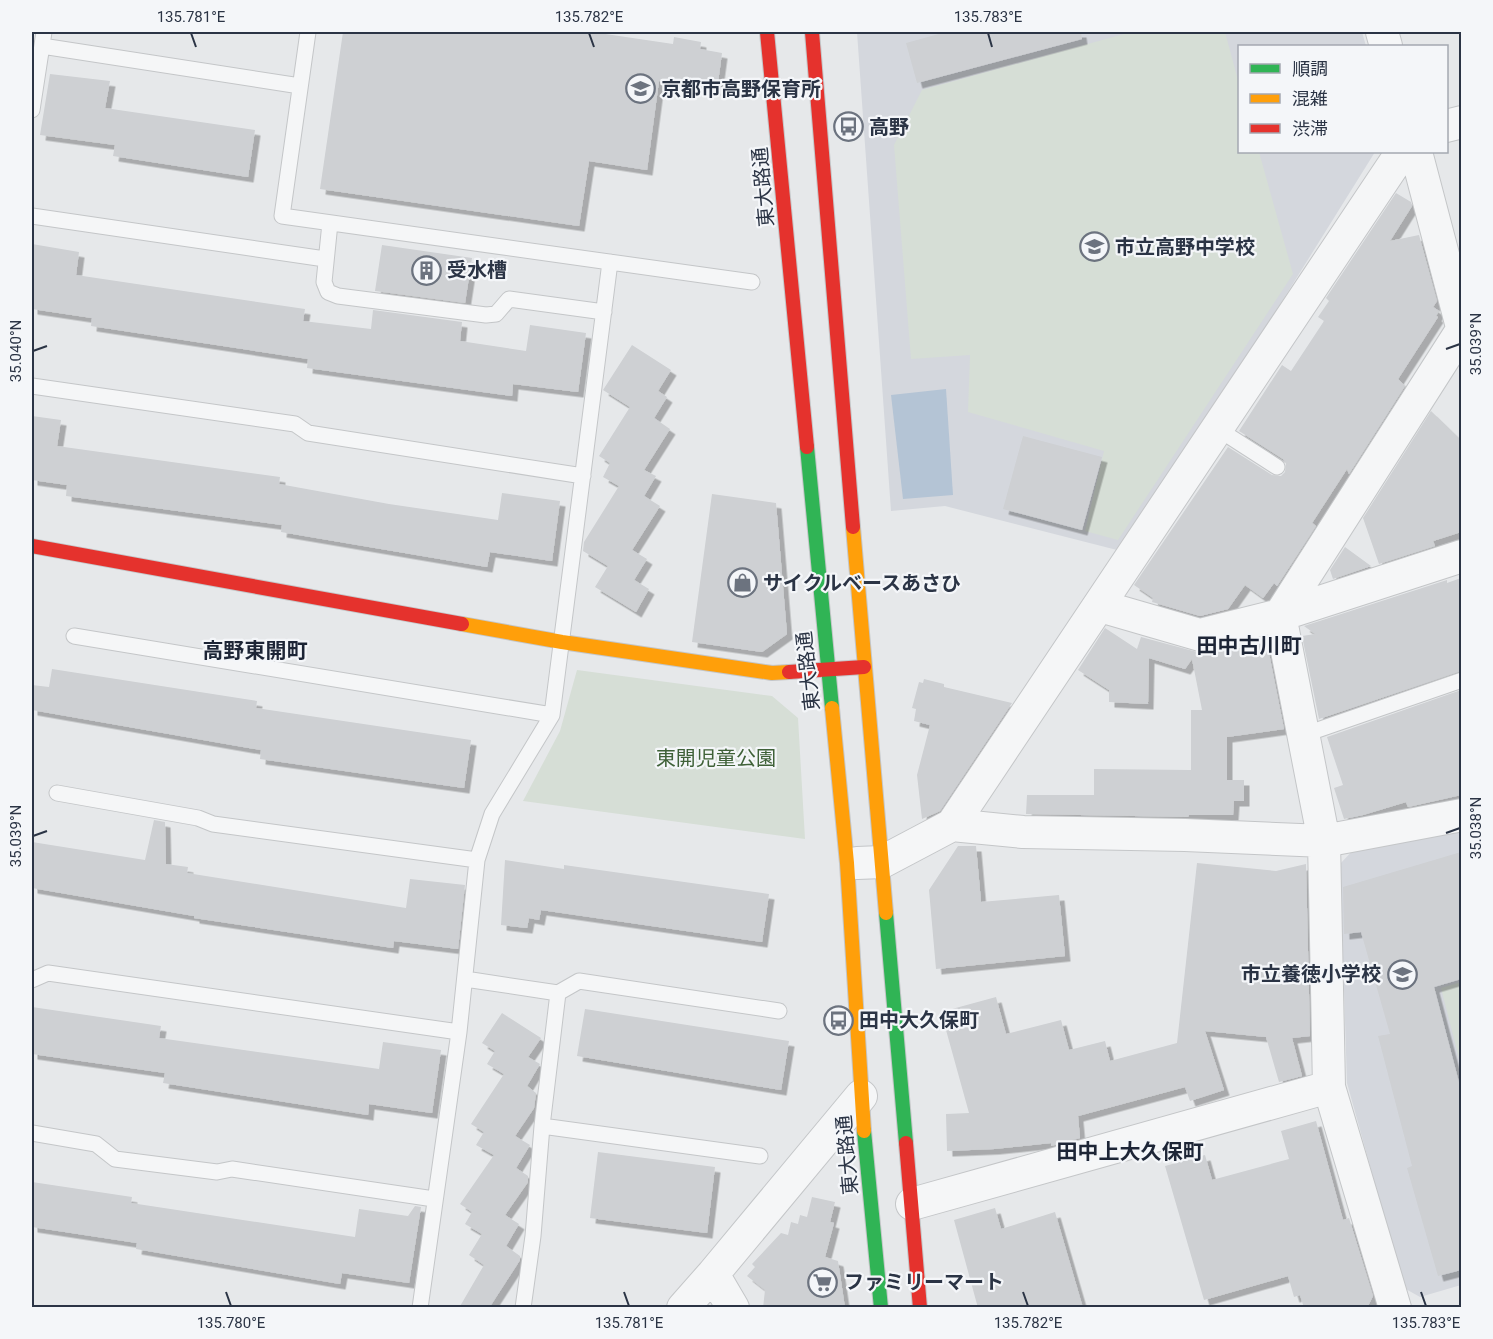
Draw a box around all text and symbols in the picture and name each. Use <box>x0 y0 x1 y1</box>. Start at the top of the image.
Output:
text: 135.781°E <box>157 8 226 26</box>
text: 135.782°E <box>555 8 624 26</box>
text: 135.783°E <box>954 8 1023 26</box>
legend <box>1238 45 1448 153</box>
text: 順調 <box>1292 58 1328 79</box>
school or university icon: 京都市高野保育所 <box>624 73 656 105</box>
place label: 京都市高野保育所 <box>661 77 821 101</box>
text: 混雑 <box>1292 88 1328 109</box>
bus stop icon: 高野 <box>832 111 864 143</box>
place label: 高野 <box>869 115 909 139</box>
text: 渋滞 <box>1292 118 1328 139</box>
street label: 東大路通 <box>748 146 778 228</box>
school or university icon: 市立高野中学校 <box>1078 231 1110 263</box>
place label: 市立高野中学校 <box>1115 235 1255 259</box>
building icon: 受水槽 <box>410 254 442 286</box>
place label: 受水槽 <box>447 258 507 282</box>
text: 35.039°N <box>1467 313 1485 375</box>
text: 35.040°N <box>7 320 25 382</box>
shop icon: サイクルベースあさひ <box>726 567 758 599</box>
place label: サイクルベースあさひ <box>763 571 961 595</box>
street label: 東大路通 <box>792 630 824 712</box>
district label: 田中古川町 <box>1197 634 1302 658</box>
district label: 高野東開町 <box>203 639 308 663</box>
park label: 東開児童公園 <box>656 746 776 770</box>
text: 35.038°N <box>1467 797 1485 859</box>
text: 35.039°N <box>7 805 25 867</box>
school or university icon: 市立養徳小学校 <box>1386 958 1418 990</box>
place label: 市立養徳小学校 <box>1241 962 1381 986</box>
bus stop icon: 田中大久保町 <box>822 1004 854 1036</box>
place label: 田中大久保町 <box>859 1008 979 1032</box>
street label: 東大路通 <box>832 1114 862 1196</box>
district label: 田中上大久保町 <box>1057 1140 1204 1164</box>
supermarket icon: ファミリーマート <box>807 1266 839 1298</box>
place label: ファミリーマート <box>844 1270 1004 1294</box>
text: 135.780°E <box>197 1314 266 1332</box>
text: 135.781°E <box>595 1314 664 1332</box>
text: 135.782°E <box>994 1314 1063 1332</box>
text: 135.783°E <box>1392 1314 1461 1332</box>

